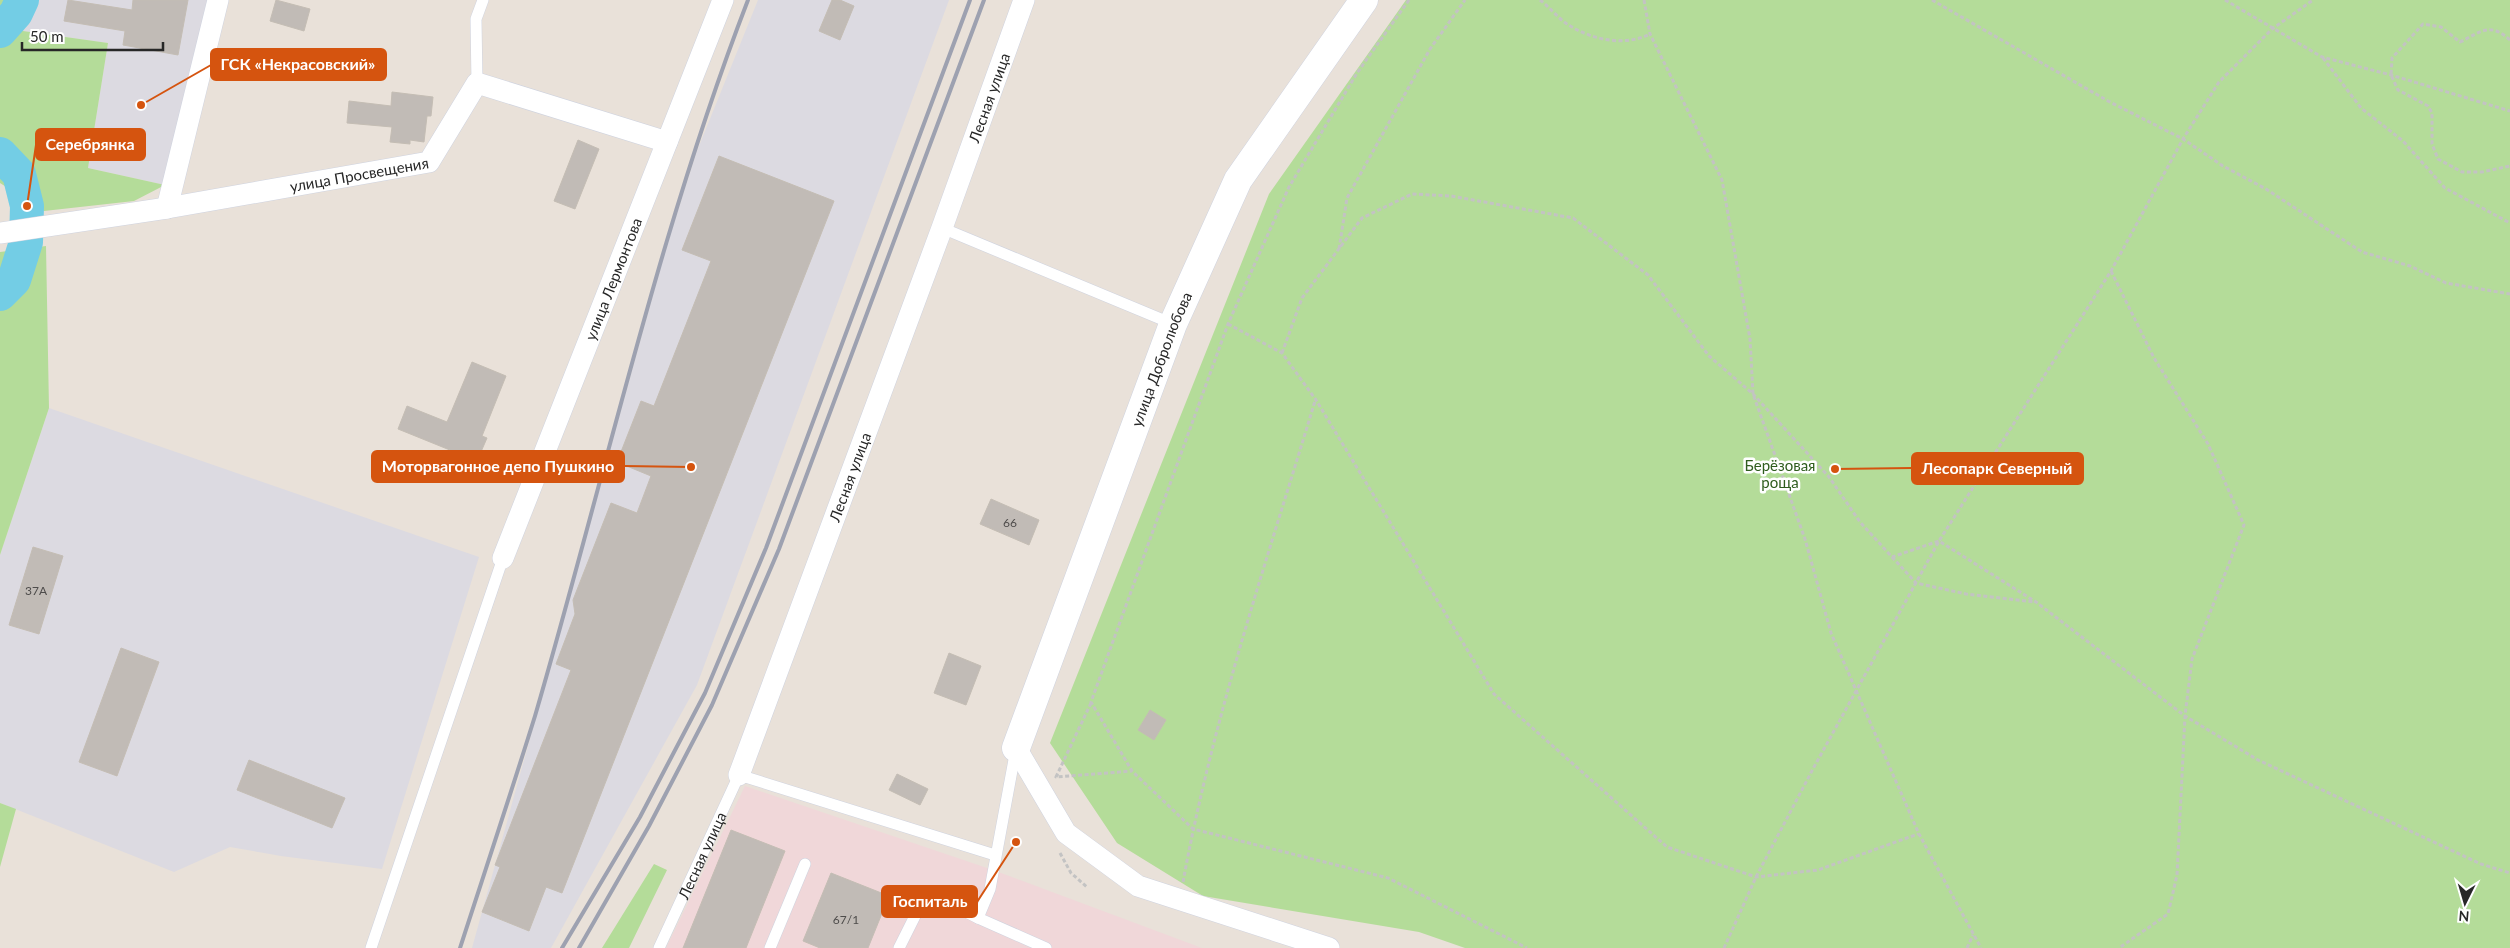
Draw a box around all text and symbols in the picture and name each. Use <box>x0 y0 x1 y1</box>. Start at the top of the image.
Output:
scale bar <box>22 20 164 52</box>
text: 50 m <box>30 27 64 45</box>
callout: ГСК «Некрасовский» <box>211 49 386 80</box>
street label: Лесная улица <box>964 50 1013 146</box>
text: ГСК «Некрасовский» <box>221 54 375 73</box>
callout: Серебрянка <box>36 129 145 160</box>
text: Серебрянка <box>45 134 135 153</box>
street label: улица Просвещения <box>288 153 430 195</box>
street label: улица Лермонтова <box>581 215 645 343</box>
street label: улица Добролюбова <box>1127 289 1195 429</box>
street label: Лесная улица <box>825 430 874 525</box>
callout: Моторвагонное депо Пушкино <box>372 451 624 482</box>
callout: Лесопарк Северный <box>1912 453 2083 484</box>
text: Моторвагонное депо Пушкино <box>382 456 614 475</box>
park label: Берёзовая роща <box>1744 456 1816 491</box>
text: Лесопарк Северный <box>1921 458 2072 477</box>
house number: 66 <box>1003 515 1017 530</box>
house number: 37А <box>25 583 48 598</box>
street label: Лесная улица <box>674 809 730 903</box>
north arrow <box>2440 878 2490 928</box>
callout: Госпиталь <box>882 886 977 917</box>
text: Госпиталь <box>893 891 968 910</box>
text: N <box>2458 908 2470 925</box>
house number: 67/1 <box>833 912 859 927</box>

